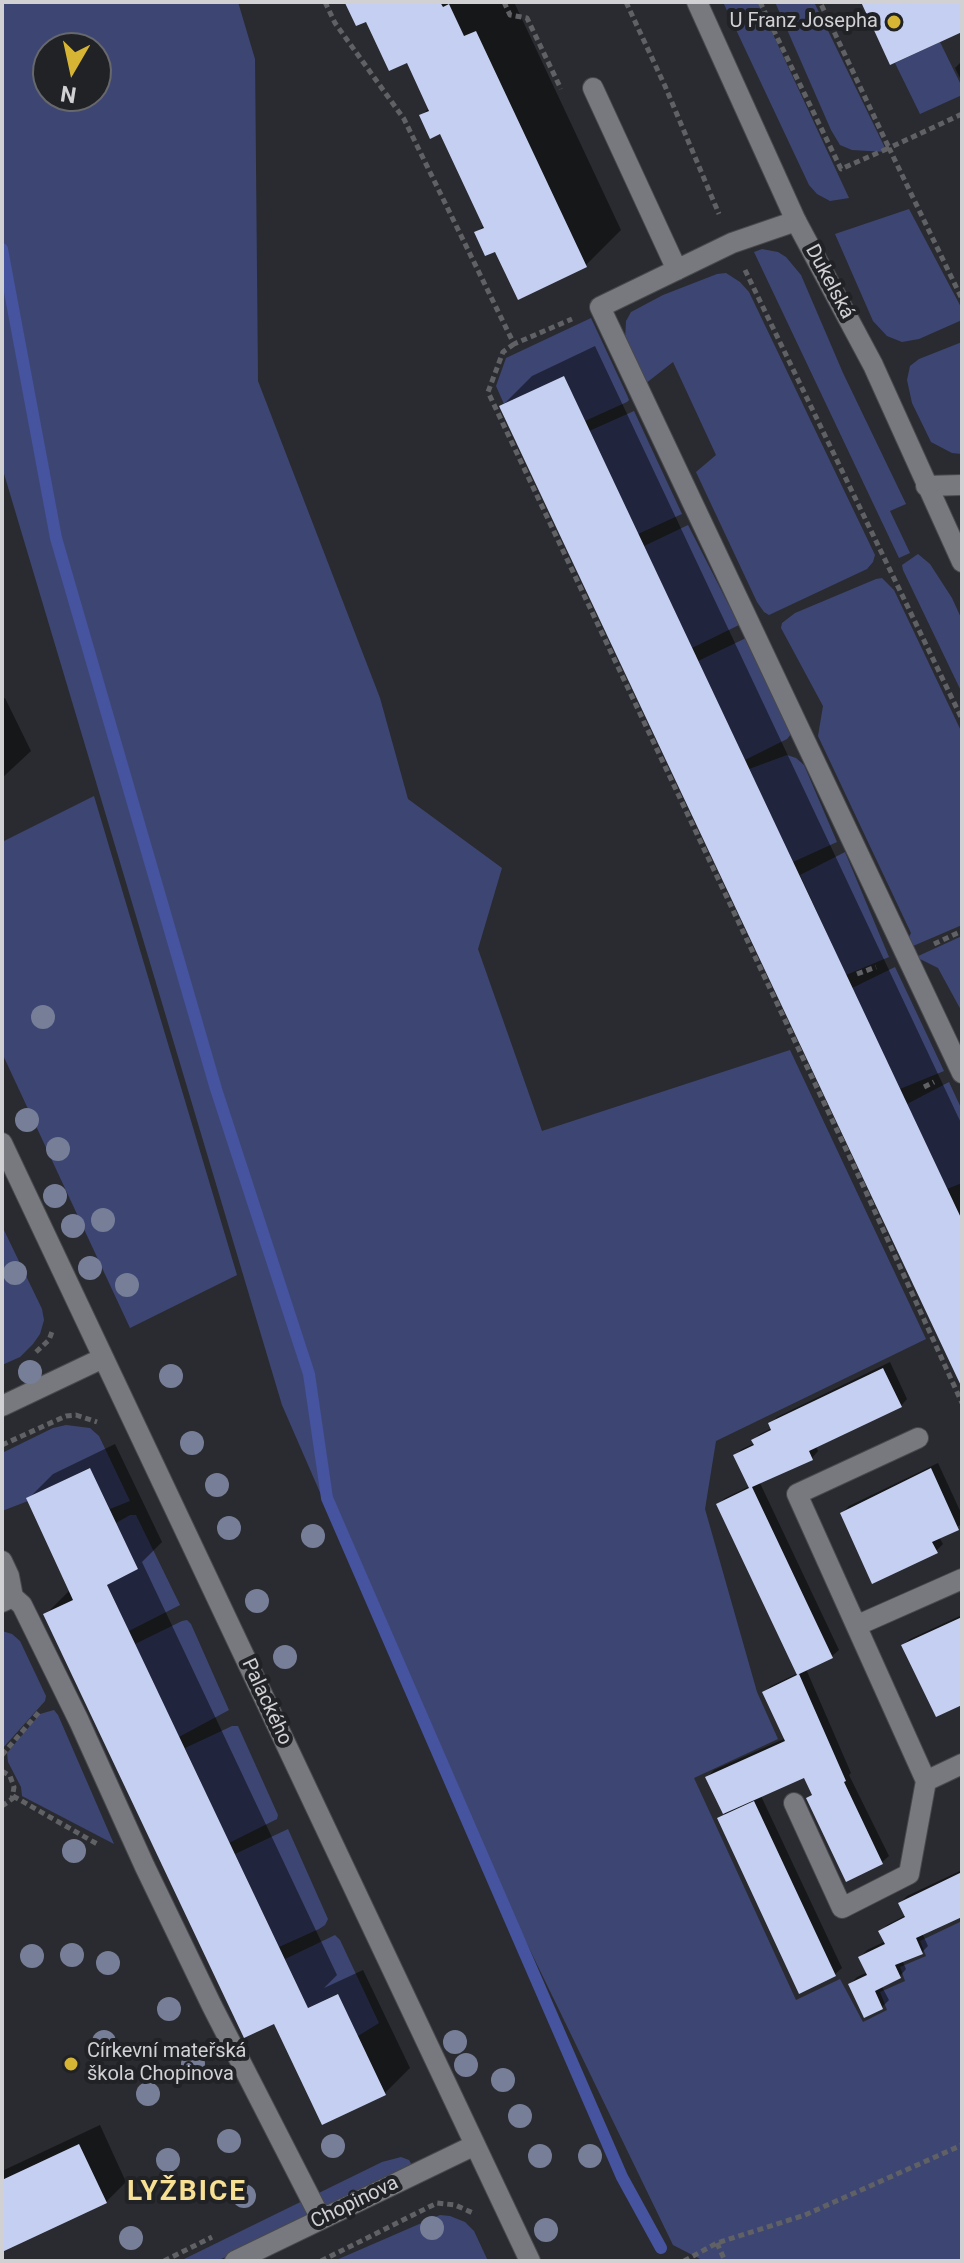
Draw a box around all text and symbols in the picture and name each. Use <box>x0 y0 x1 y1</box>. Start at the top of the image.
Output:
place label: U Franz Josepha <box>730 10 878 34</box>
marker: U Franz Josepha <box>885 13 903 31</box>
north arrow <box>32 32 112 112</box>
text: N <box>59 81 78 108</box>
street label: Dukelská <box>799 241 859 323</box>
street label: Palackého <box>236 1655 296 1749</box>
place label: Církevní mateřská škola Chopinova <box>87 2040 246 2087</box>
marker: Církevní mateřská škola Chopinova <box>62 2055 80 2073</box>
street label: Chopinova <box>307 2172 403 2234</box>
district label: LYŽBICE <box>127 2176 247 2210</box>

